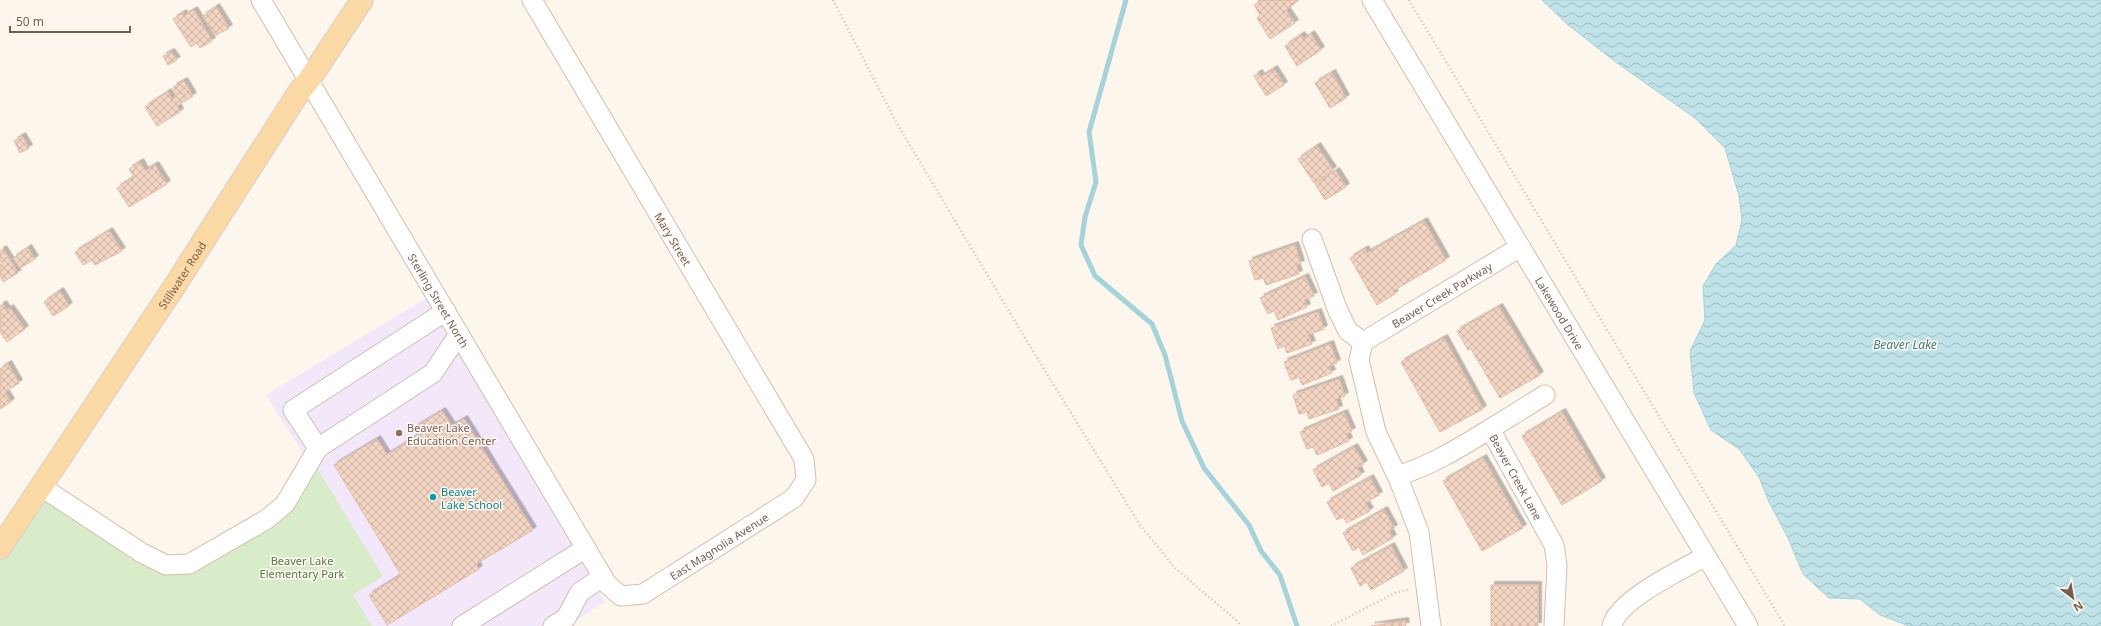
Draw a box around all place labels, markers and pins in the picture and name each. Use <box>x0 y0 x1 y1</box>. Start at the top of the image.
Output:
place label: Beaver Lake Education Center <box>407 420 496 448</box>
marker: Beaver Lake Education Center <box>394 428 404 438</box>
place label: Beaver Lake School <box>441 484 502 512</box>
marker: Beaver Lake School <box>428 492 438 502</box>

